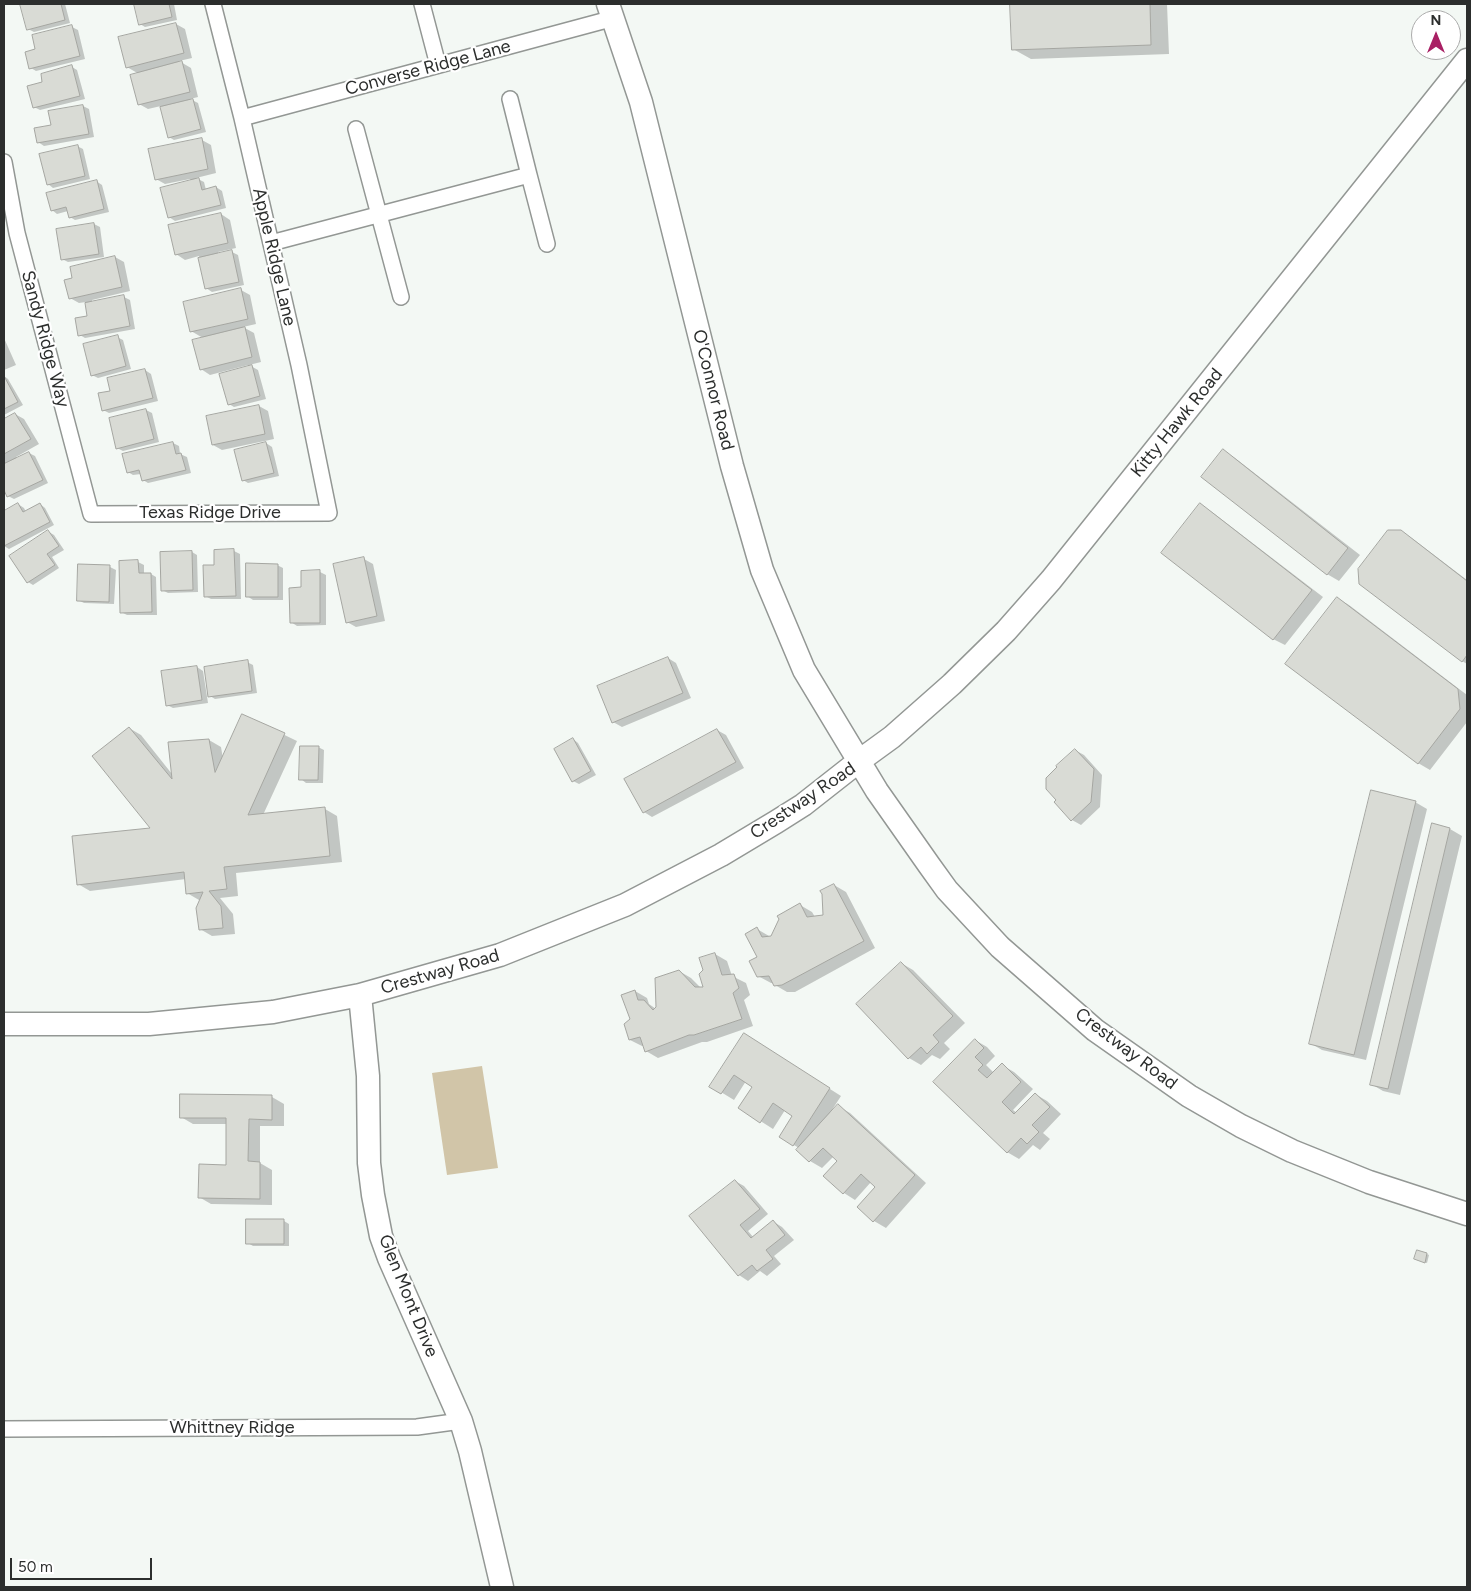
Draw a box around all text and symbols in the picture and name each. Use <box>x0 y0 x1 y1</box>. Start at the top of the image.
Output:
north arrow <box>1411 10 1461 60</box>
text: N <box>1431 12 1441 29</box>
street label: Converse Ridge Lane <box>343 36 513 100</box>
street label: Apple Ridge Lane <box>248 186 300 328</box>
street label: Sandy Ridge Way <box>16 268 74 410</box>
street label: O'Connor Road <box>688 327 738 453</box>
street label: Kitty Hawk Road <box>1126 364 1228 482</box>
street label: Texas Ridge Drive <box>139 502 281 524</box>
street label: Crestway Road <box>746 758 860 844</box>
street label: Crestway Road <box>378 945 502 999</box>
street label: Crestway Road <box>1071 1004 1181 1094</box>
street label: Glen Mont Drive <box>374 1231 442 1361</box>
street label: Whittney Ridge <box>169 1417 295 1439</box>
scale bar <box>12 1548 155 1580</box>
text: 50 m <box>18 1558 53 1576</box>

